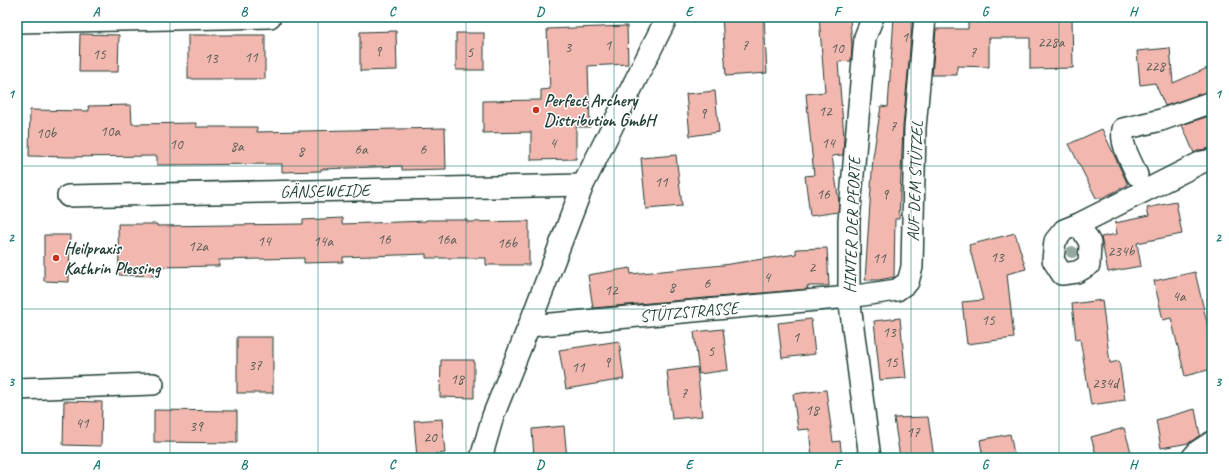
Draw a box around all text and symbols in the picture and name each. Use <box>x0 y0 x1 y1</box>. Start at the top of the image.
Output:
text: A <box>93 4 101 20</box>
text: B <box>241 4 249 20</box>
text: C <box>389 4 397 20</box>
text: D <box>536 4 545 20</box>
text: E <box>686 4 695 20</box>
text: F <box>834 4 843 20</box>
text: G <box>982 4 990 20</box>
text: H <box>1129 4 1139 20</box>
house number: 1 <box>902 28 910 47</box>
house number: 228a <box>1038 33 1066 52</box>
house number: 1 <box>605 36 613 55</box>
house number: 7 <box>742 36 750 55</box>
house number: 3 <box>565 38 573 57</box>
house number: 10 <box>830 39 845 58</box>
house number: 9 <box>375 42 383 61</box>
house number: 5 <box>467 43 475 62</box>
house number: 7 <box>970 43 978 62</box>
house number: 15 <box>92 45 107 64</box>
house number: 11 <box>244 48 259 67</box>
house number: 13 <box>204 49 219 68</box>
house number: 228 <box>1145 57 1166 76</box>
text: 1 <box>8 86 16 102</box>
text: 1 <box>1215 86 1223 102</box>
place label: Perfect Archery Distribution GmbH <box>544 90 658 131</box>
house number: 12 <box>818 102 833 121</box>
house number: 9 <box>700 104 708 123</box>
marker: Perfect Archery Distribution GmbH <box>531 105 541 115</box>
house number: 7 <box>890 117 898 136</box>
street label: AUF DEM STÜTZEL <box>902 120 928 242</box>
house number: 10a <box>100 122 121 141</box>
house number: 10b <box>36 124 57 143</box>
house number: 4 <box>550 134 558 153</box>
house number: 14 <box>821 134 836 153</box>
house number: 10 <box>169 135 184 154</box>
house number: 8a <box>230 137 245 156</box>
house number: 6a <box>354 140 369 159</box>
house number: 6 <box>420 140 428 159</box>
house number: 8 <box>298 142 306 161</box>
street label: HINTER DER PFORTE <box>839 154 865 294</box>
house number: 11 <box>654 173 669 192</box>
street label: GÄNSEWEIDE <box>280 180 372 202</box>
house number: 16 <box>816 185 831 204</box>
house number: 9 <box>882 185 890 204</box>
text: 2 <box>8 230 15 246</box>
house number: 16 <box>377 230 392 249</box>
house number: 16a <box>436 230 457 249</box>
text: 2 <box>1215 230 1222 246</box>
house number: 14 <box>257 232 272 251</box>
house number: 14a <box>313 232 334 251</box>
house number: 16b <box>497 234 518 253</box>
house number: 12a <box>188 237 209 256</box>
place label: Heilpraxis Kathrin Plessing <box>64 238 162 279</box>
house number: 234b <box>1108 242 1136 261</box>
house number: 13 <box>990 248 1005 267</box>
house number: 11 <box>872 249 887 268</box>
marker: Heilpraxis Kathrin Plessing <box>51 253 61 263</box>
house number: 2 <box>809 258 817 277</box>
house number: 4 <box>764 268 772 287</box>
house number: 6 <box>704 274 712 293</box>
house number: 8 <box>669 278 677 297</box>
house number: 12 <box>604 281 619 300</box>
house number: 4a <box>1172 287 1187 306</box>
street label: STÜTZSTRASSE <box>639 297 742 327</box>
house number: 15 <box>981 311 996 330</box>
house number: 13 <box>882 323 897 342</box>
house number: 1 <box>793 328 801 347</box>
house number: 5 <box>708 342 716 361</box>
house number: 9 <box>604 353 612 372</box>
house number: 15 <box>884 353 899 372</box>
house number: 37 <box>248 356 263 375</box>
house number: 11 <box>571 358 586 377</box>
house number: 18 <box>450 370 465 389</box>
text: 3 <box>8 374 15 390</box>
house number: 234d <box>1092 374 1120 393</box>
text: 3 <box>1215 374 1222 390</box>
house number: 7 <box>681 384 689 403</box>
house number: 18 <box>805 401 820 420</box>
house number: 41 <box>75 414 90 433</box>
house number: 39 <box>189 417 204 436</box>
house number: 17 <box>906 423 921 442</box>
house number: 20 <box>423 428 438 447</box>
text: A <box>93 457 101 473</box>
text: B <box>241 457 249 473</box>
text: C <box>389 457 397 473</box>
text: D <box>536 457 545 473</box>
text: E <box>686 457 695 473</box>
text: F <box>834 457 843 473</box>
text: G <box>982 457 990 473</box>
text: H <box>1129 457 1139 473</box>

